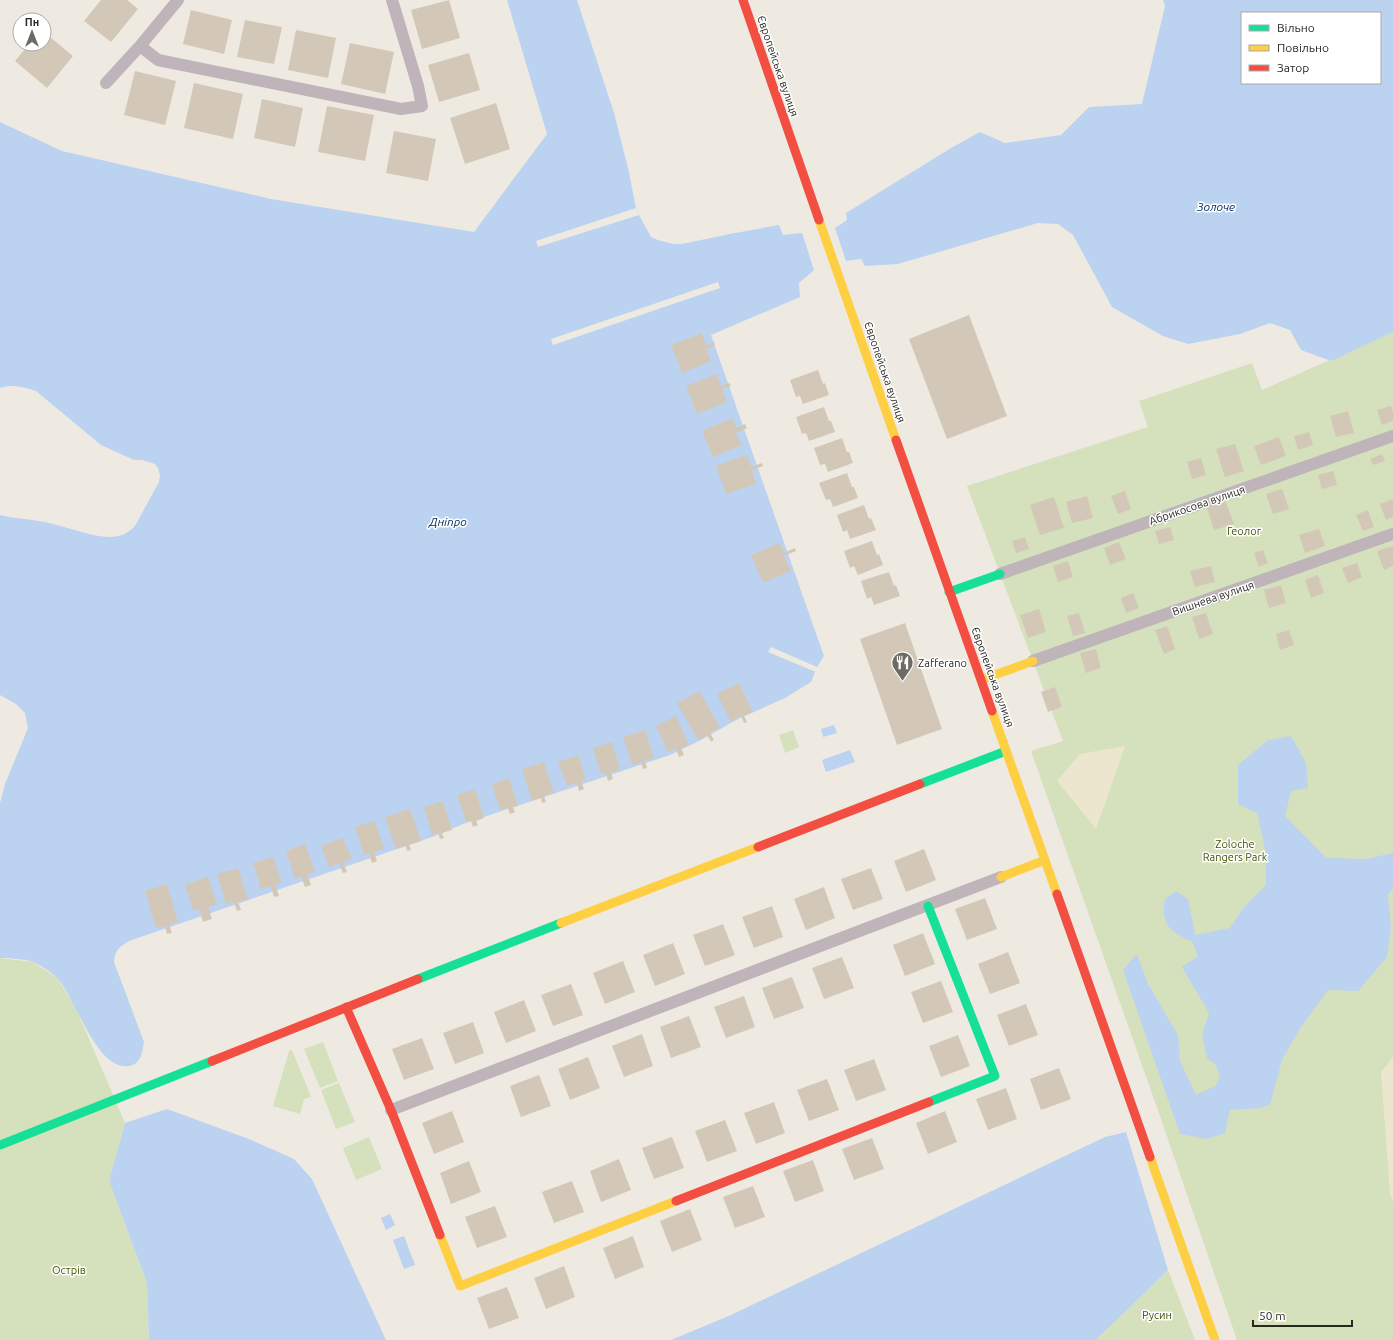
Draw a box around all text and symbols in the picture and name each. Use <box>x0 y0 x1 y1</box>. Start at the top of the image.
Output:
north arrow <box>12 12 52 52</box>
legend <box>1241 12 1381 84</box>
street label: Європейська вулиця <box>755 14 801 118</box>
text: Пн <box>25 16 39 28</box>
text: Вільно <box>1277 21 1315 34</box>
text: Повільно <box>1277 41 1329 54</box>
text: Затор <box>1277 61 1309 74</box>
water label: Золоче <box>1196 200 1235 213</box>
street label: Європейська вулиця <box>862 320 908 424</box>
street label: Абрикосова вулиця <box>1147 483 1247 527</box>
water label: Дніпро <box>427 515 467 528</box>
park label: Геолог <box>1227 525 1262 537</box>
street label: Вишнева вулиця <box>1171 578 1255 618</box>
street label: Європейська вулиця <box>969 625 1017 729</box>
restaurant icon: Zafferano <box>889 650 915 683</box>
place label: Zafferano <box>918 657 967 669</box>
park label: Zoloche Rangers Park <box>1203 838 1268 863</box>
park label: Острів <box>52 1264 86 1276</box>
scale bar <box>1253 1302 1352 1328</box>
park label: Русин <box>1142 1309 1172 1321</box>
text: 50 m <box>1259 1309 1286 1322</box>

